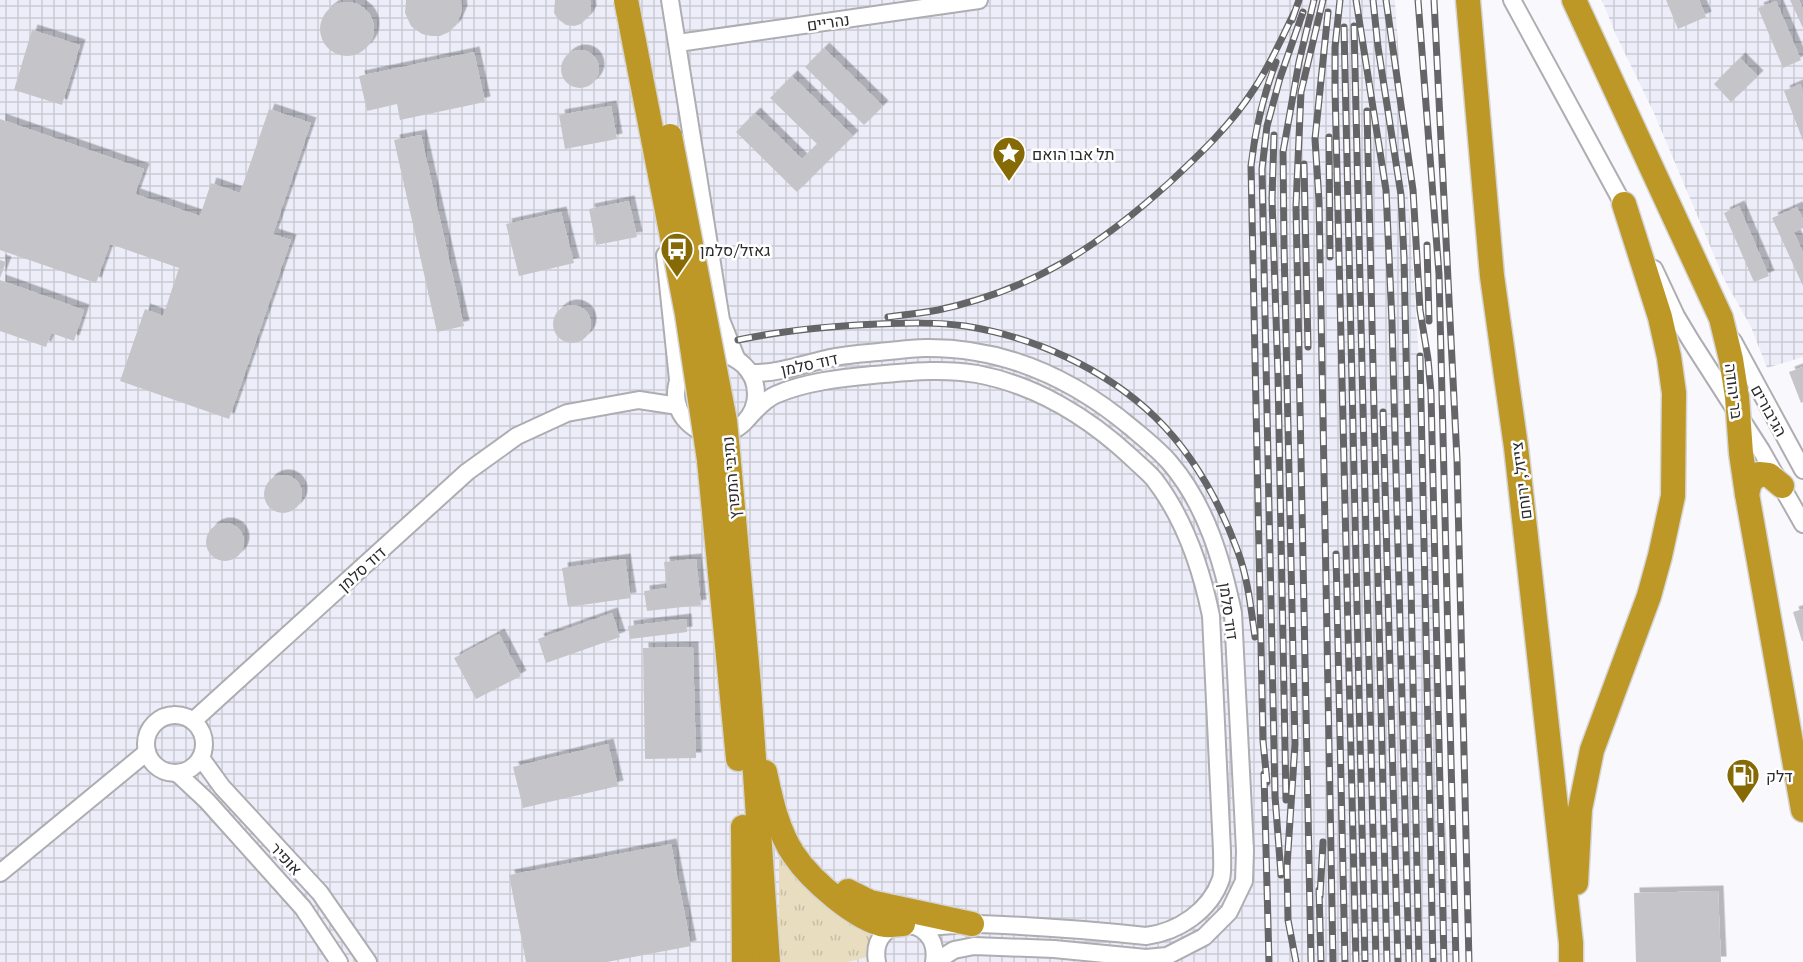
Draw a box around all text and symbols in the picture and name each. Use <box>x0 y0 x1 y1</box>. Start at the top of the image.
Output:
street label: נהריים <box>805 6 851 36</box>
place icon: תל אבו הואם <box>991 135 1027 182</box>
place label: תל אבו הואם <box>1032 141 1115 165</box>
bus stop icon: גאזל/סלמן <box>659 231 695 278</box>
place label: גאזל/סלמן <box>700 237 770 261</box>
street label: דוד סלמן <box>778 345 840 381</box>
street label: בר יהודה <box>1720 362 1750 421</box>
street label: הגיבורים <box>1746 380 1794 440</box>
street label: נתיבי המפרץ <box>714 436 746 520</box>
street label: צייזל, ירוחם <box>1503 441 1537 521</box>
street label: דוד סלמן <box>332 540 390 596</box>
street label: דוד סלמן <box>1214 581 1246 641</box>
fuel station icon: דלק <box>1725 757 1761 804</box>
place label: דלק <box>1766 763 1793 787</box>
street label: אופיר <box>265 836 309 880</box>

